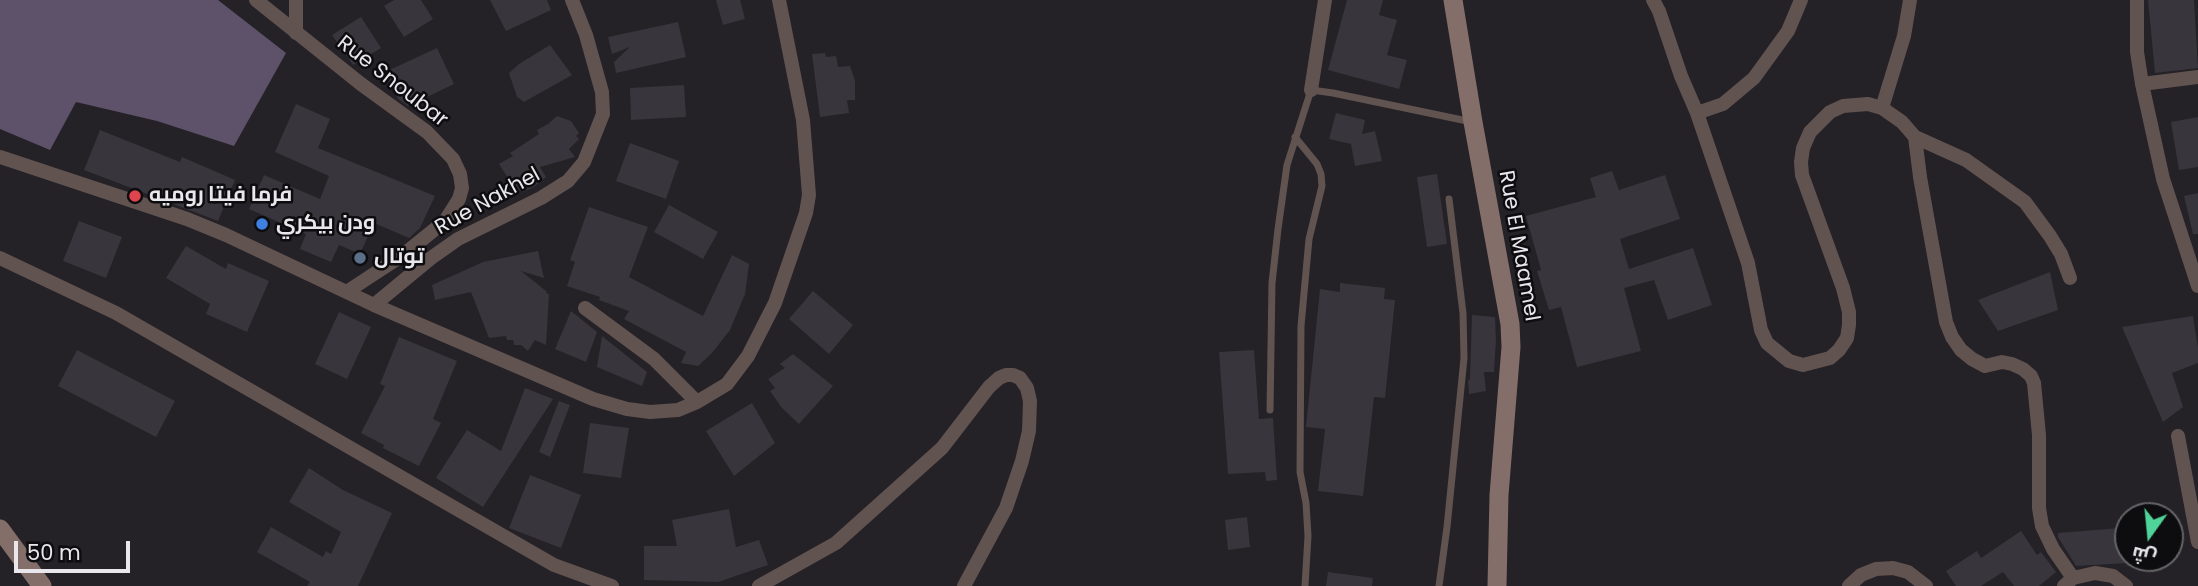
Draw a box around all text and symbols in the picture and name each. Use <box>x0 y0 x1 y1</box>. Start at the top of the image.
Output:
street label: Rue Snoubar <box>332 31 452 133</box>
street label: Rue Nakhel <box>431 163 545 241</box>
street label: Rue El Maamel <box>1492 169 1544 323</box>
place label: فرما فيتا روميه <box>149 183 292 209</box>
marker: فرما فيتا روميه <box>127 188 143 204</box>
place label: ودن بيكري <box>276 211 375 237</box>
marker: ودن بيكري <box>254 216 270 232</box>
place label: توتال <box>374 245 424 271</box>
marker: توتال <box>352 250 368 266</box>
north arrow <box>2114 502 2184 572</box>
scale bar <box>18 526 133 570</box>
text: 50 m <box>27 538 81 567</box>
text: ش <box>2129 540 2159 572</box>

